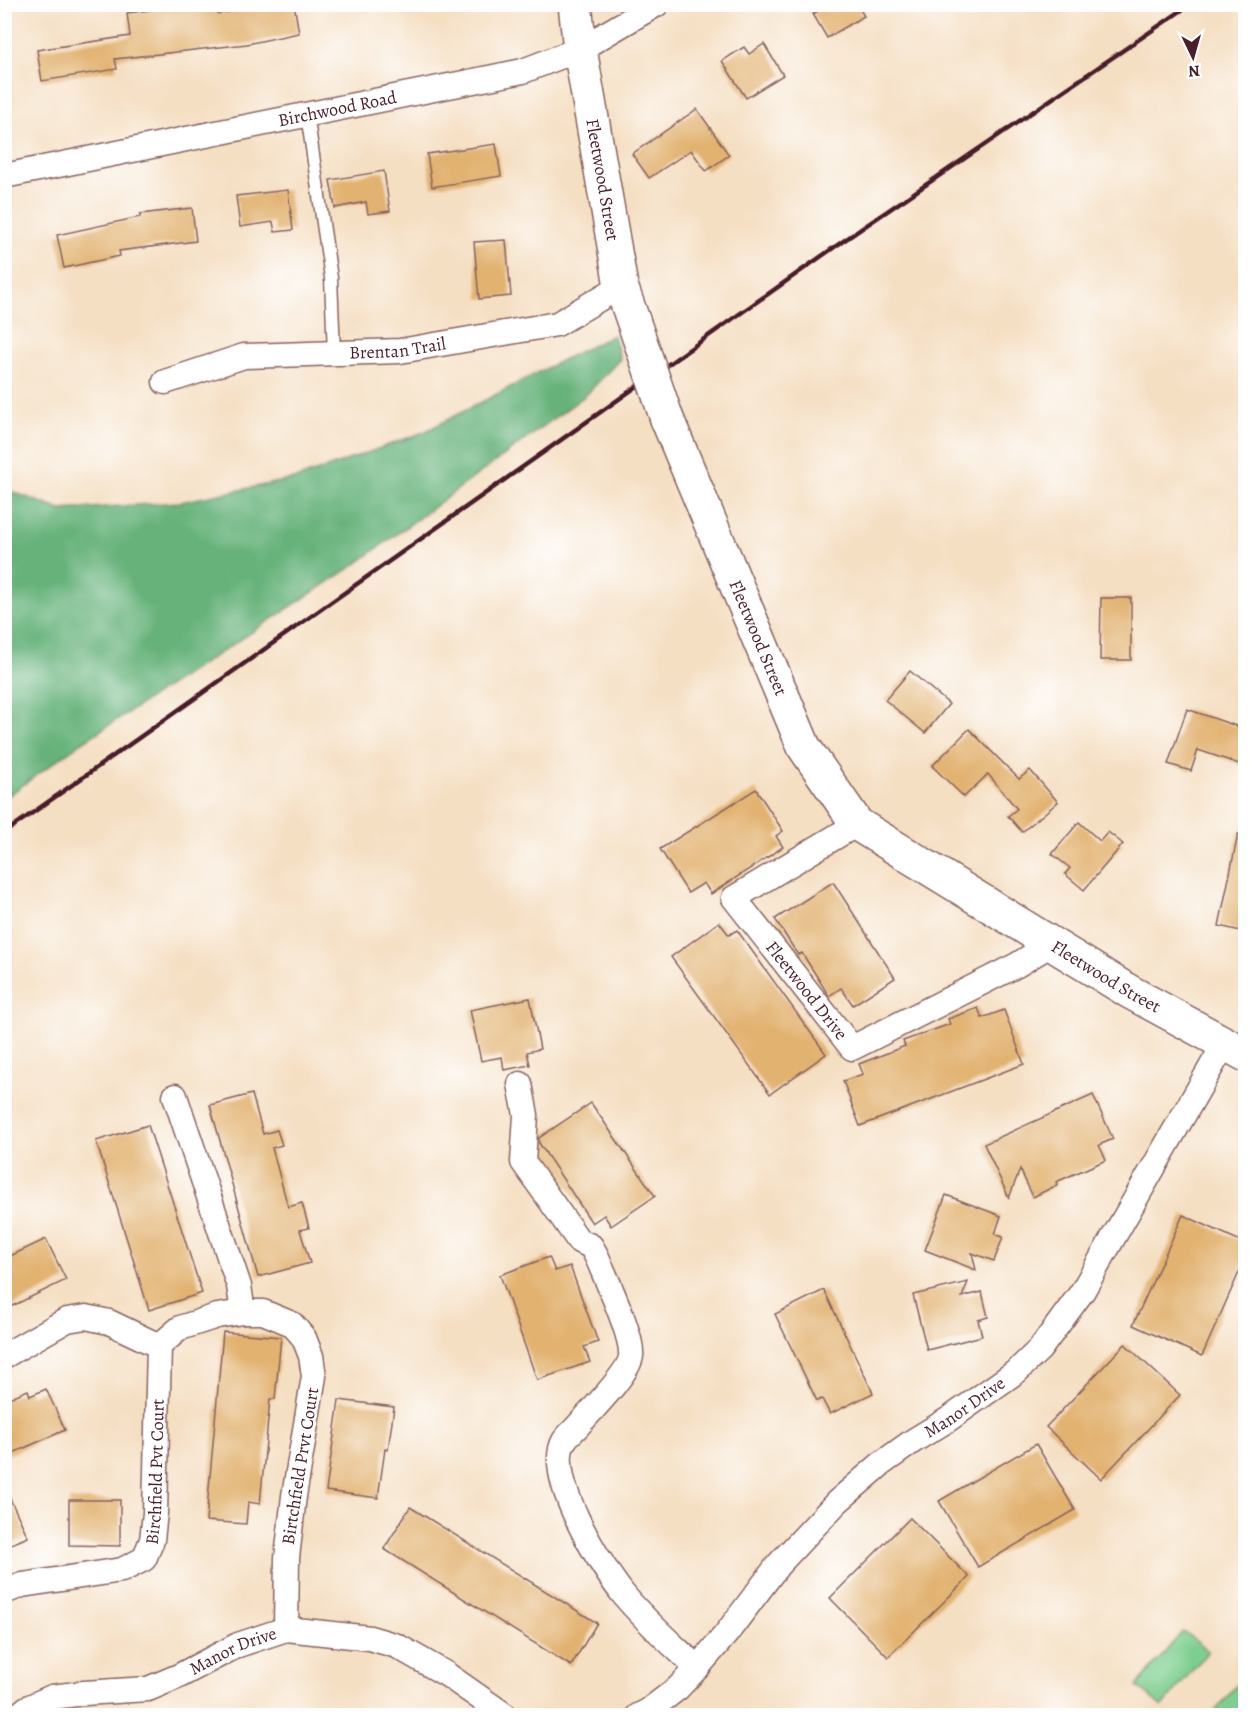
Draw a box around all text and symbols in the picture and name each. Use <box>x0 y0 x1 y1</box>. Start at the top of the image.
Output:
north arrow <box>1163 27 1223 87</box>
text: N <box>1187 59 1201 82</box>
street label: Birchwood Road <box>276 85 399 132</box>
street label: Fleetwood Street <box>580 117 625 243</box>
street label: Brentan Trail <box>349 331 448 365</box>
street label: Fleetwood Street <box>723 576 793 699</box>
street label: Fleetwood Street <box>1047 934 1165 1018</box>
street label: Fleetwood Drive <box>760 936 853 1045</box>
street label: Manor Drive <box>919 1371 1010 1443</box>
street label: Birtchfield Prvt Court <box>276 1386 324 1546</box>
street label: Birchfield Pvt Court <box>140 1398 170 1546</box>
street label: Manor Drive <box>185 1621 280 1680</box>

